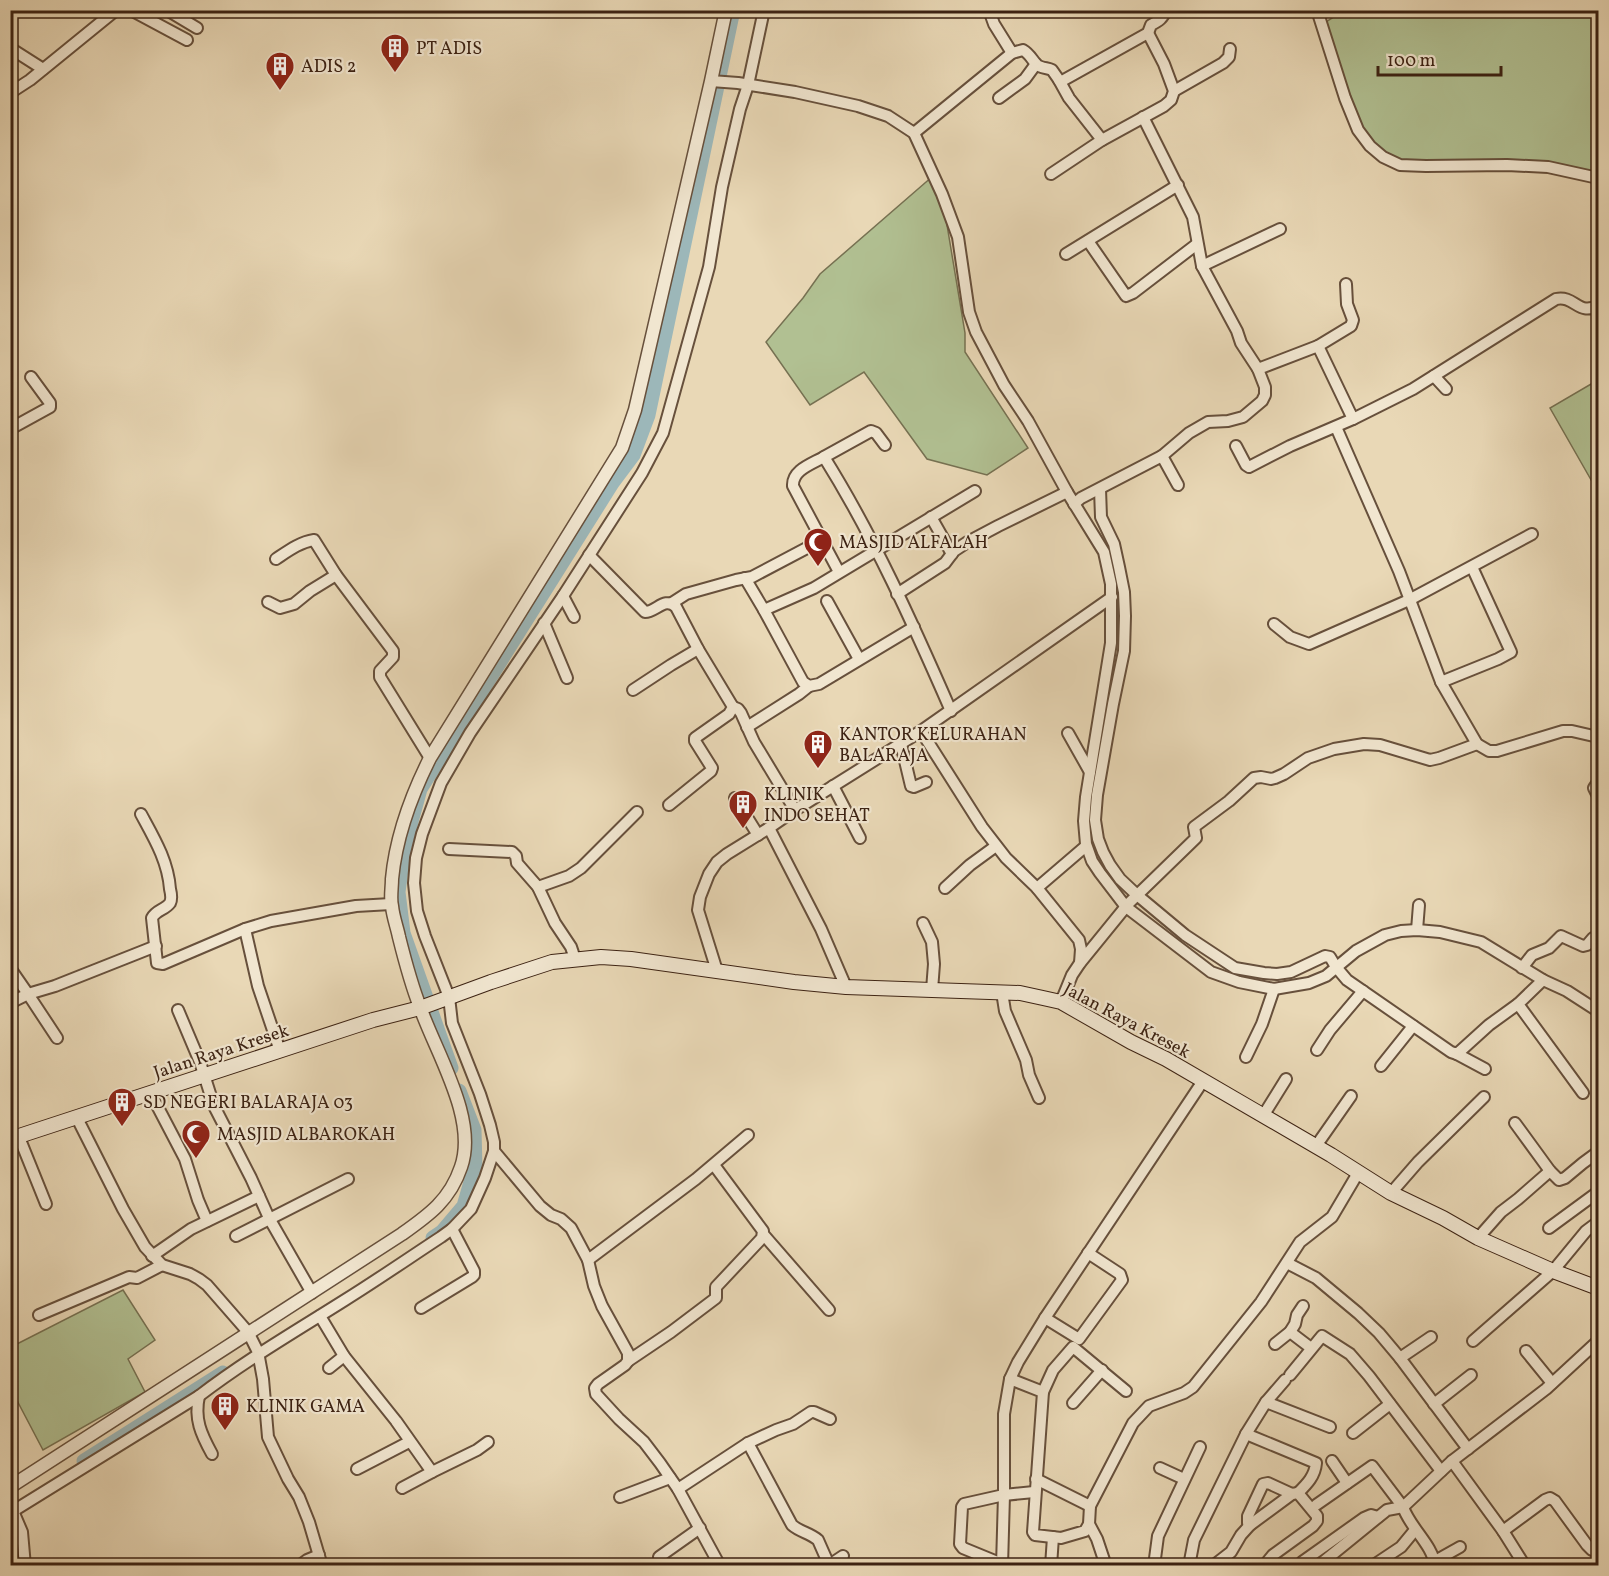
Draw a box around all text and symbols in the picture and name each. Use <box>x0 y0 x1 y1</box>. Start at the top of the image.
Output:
building icon: PT ADIS <box>379 32 411 74</box>
place label: PT ADIS <box>416 37 482 62</box>
scale bar <box>1378 39 1501 77</box>
text: 100 m <box>1387 49 1436 74</box>
building icon: ADIS 2 <box>264 50 296 92</box>
place label: ADIS 2 <box>301 55 356 80</box>
mosque icon: MASJID ALFALAH <box>802 526 834 568</box>
place label: MASJID ALFALAH <box>839 531 988 556</box>
place label: KANTOR KELURAHAN BALARAJA <box>839 723 1027 769</box>
building icon: KANTOR KELURAHAN BALARAJA <box>802 728 834 770</box>
place label: KLINIK INDO SEHAT <box>764 783 870 829</box>
building icon: KLINIK INDO SEHAT <box>727 788 759 830</box>
street label: Jalan Raya Kresek <box>1058 977 1195 1066</box>
street label: Jalan Raya Kresek <box>151 1019 293 1086</box>
building icon: SD NEGERI BALARAJA 03 <box>106 1086 138 1128</box>
place label: SD NEGERI BALARAJA 03 <box>143 1091 353 1116</box>
mosque icon: MASJID ALBAROKAH <box>180 1118 212 1160</box>
place label: MASJID ALBAROKAH <box>217 1123 395 1148</box>
building icon: KLINIK GAMA <box>209 1390 241 1432</box>
place label: KLINIK GAMA <box>246 1395 365 1420</box>

